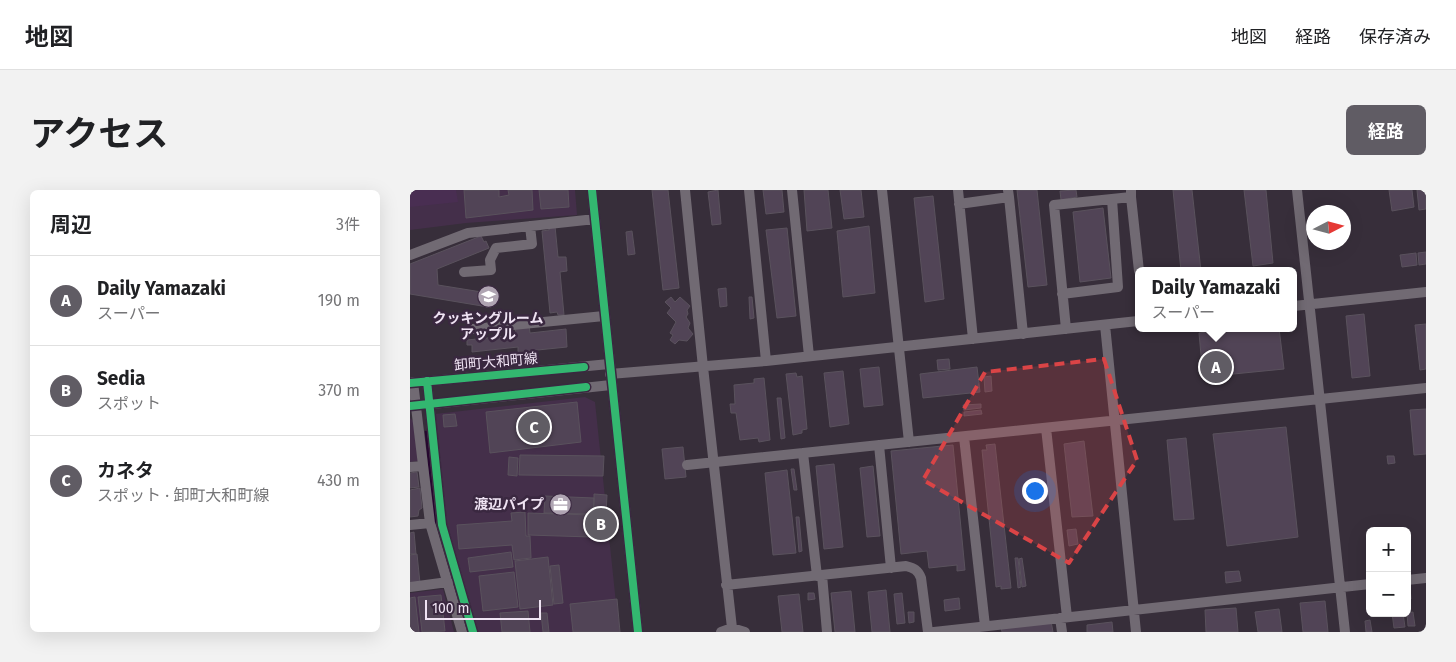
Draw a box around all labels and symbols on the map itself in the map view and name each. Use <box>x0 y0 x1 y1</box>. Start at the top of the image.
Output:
north arrow <box>1306 205 1351 250</box>
school or university icon: クッキングルーム アップル <box>476 284 500 308</box>
place label: クッキングルーム アップル <box>432 310 544 343</box>
pin: A <box>1200 348 1232 386</box>
street label: 卸町大和町線 <box>453 350 539 374</box>
pin: C <box>518 408 550 446</box>
your location <box>1022 478 1048 504</box>
office icon: 渡辺パイプ <box>548 492 572 516</box>
place label: 渡辺パイプ <box>474 496 544 513</box>
pin: B <box>585 505 617 543</box>
scale bar <box>425 597 541 620</box>

